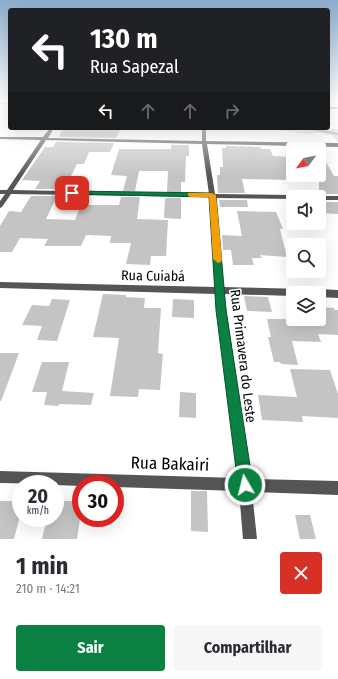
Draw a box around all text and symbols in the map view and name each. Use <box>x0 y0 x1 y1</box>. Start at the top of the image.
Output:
text: 130 m <box>90 22 158 55</box>
icon: left <box>24 24 76 76</box>
text: Rua Sapezal <box>90 56 179 78</box>
icon: left <box>95 100 117 122</box>
icon: ahead <box>137 100 159 122</box>
icon: ahead <box>179 100 201 122</box>
icon: right <box>221 100 243 122</box>
north arrow <box>286 142 326 182</box>
map controls <box>286 142 326 326</box>
pin <box>55 176 89 210</box>
icon: arrive <box>61 182 83 204</box>
button: sound <box>286 190 326 230</box>
button: search <box>286 238 326 278</box>
street label: Rua Cuiabá <box>121 267 185 285</box>
button: layers <box>286 286 326 326</box>
street label: Rua Primavera do Leste <box>226 289 260 424</box>
street label: Rua Bakairi <box>130 452 210 476</box>
position arrow <box>224 464 266 506</box>
speed limit sign: 30 <box>72 475 124 527</box>
text: 20 <box>28 484 48 508</box>
text: km/h <box>27 505 49 517</box>
text: 1 min <box>16 552 68 580</box>
button: close <box>280 552 322 594</box>
text: 210 m · 14:21 <box>16 581 80 596</box>
button: Sair <box>16 625 165 671</box>
button: Compartilhar <box>173 625 322 671</box>

